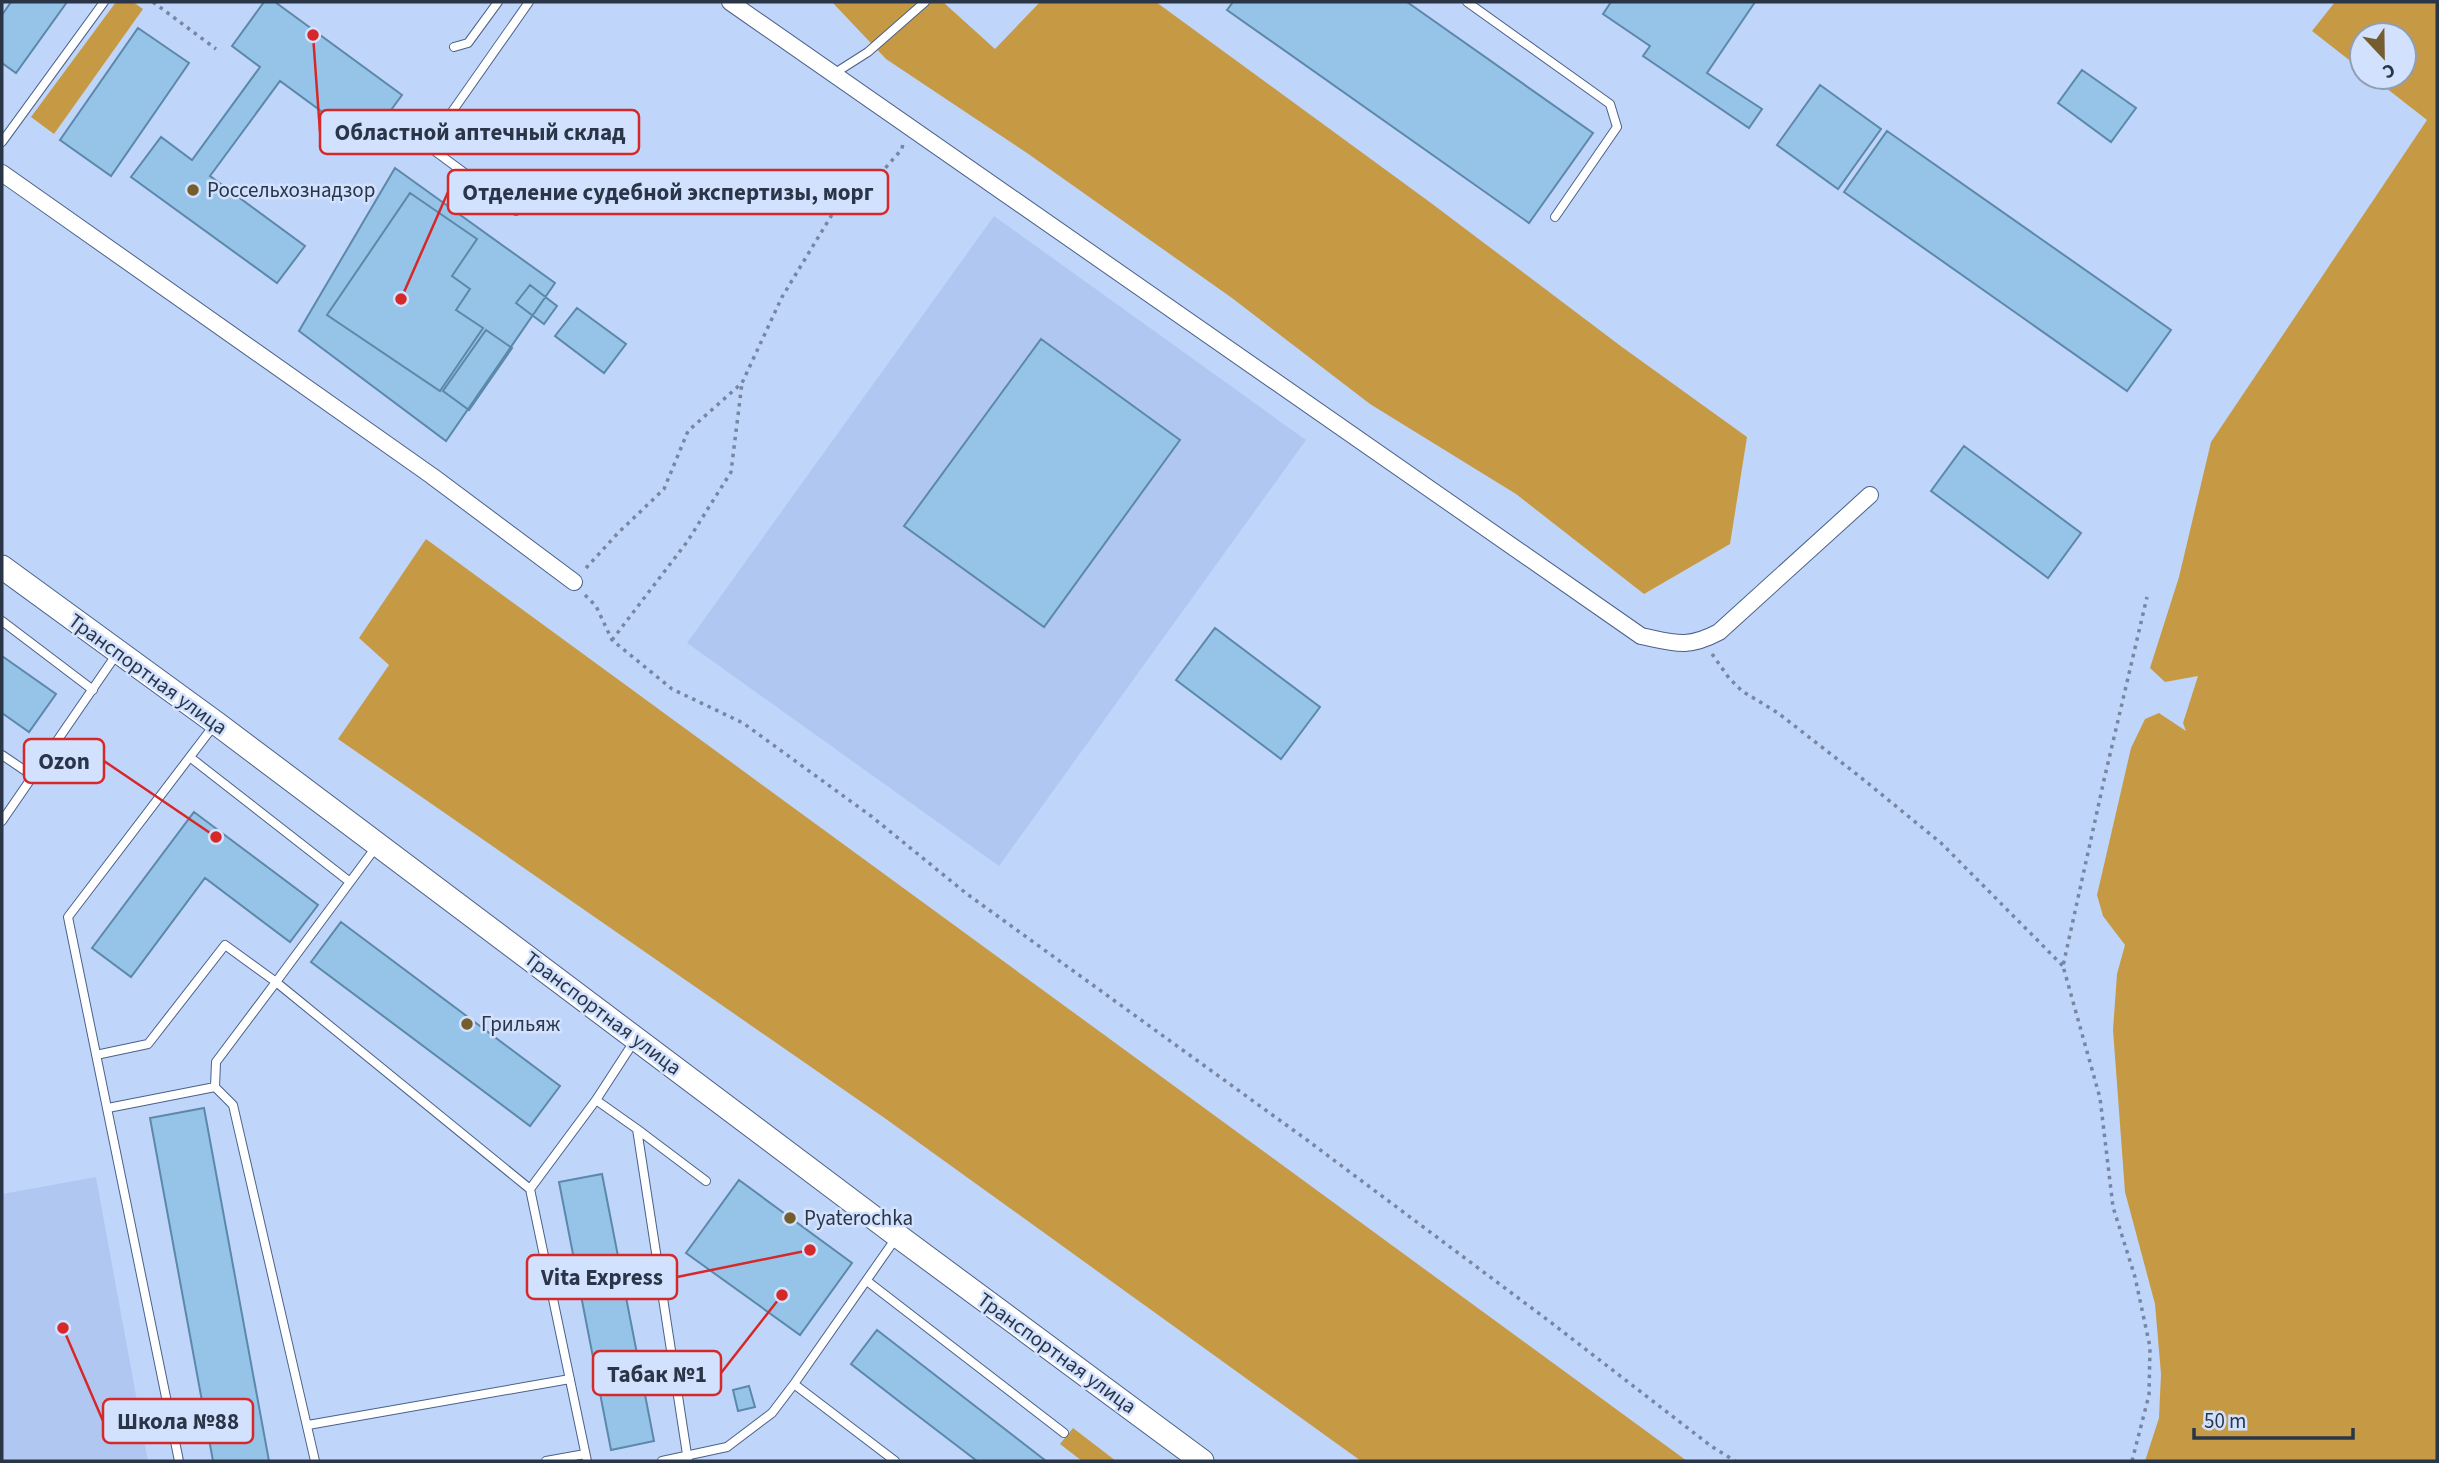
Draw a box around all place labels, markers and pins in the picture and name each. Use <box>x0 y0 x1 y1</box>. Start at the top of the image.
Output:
callout: Областной аптечный склад <box>320 110 639 154</box>
callout: Отделение судебной экспертизы, морг <box>448 170 888 214</box>
place label: Россельхознадзор <box>207 175 375 205</box>
marker: Россельхознадзор <box>185 182 201 198</box>
callout: Ozon <box>24 739 104 783</box>
place label: Грильяж <box>481 1009 561 1039</box>
marker: Грильяж <box>459 1016 475 1032</box>
place label: Pyaterochka <box>804 1203 913 1233</box>
marker: Pyaterochka <box>782 1210 798 1226</box>
callout: Vita Express <box>527 1255 677 1299</box>
callout: Табак №1 <box>593 1351 721 1395</box>
callout: Школа №88 <box>103 1399 253 1443</box>

